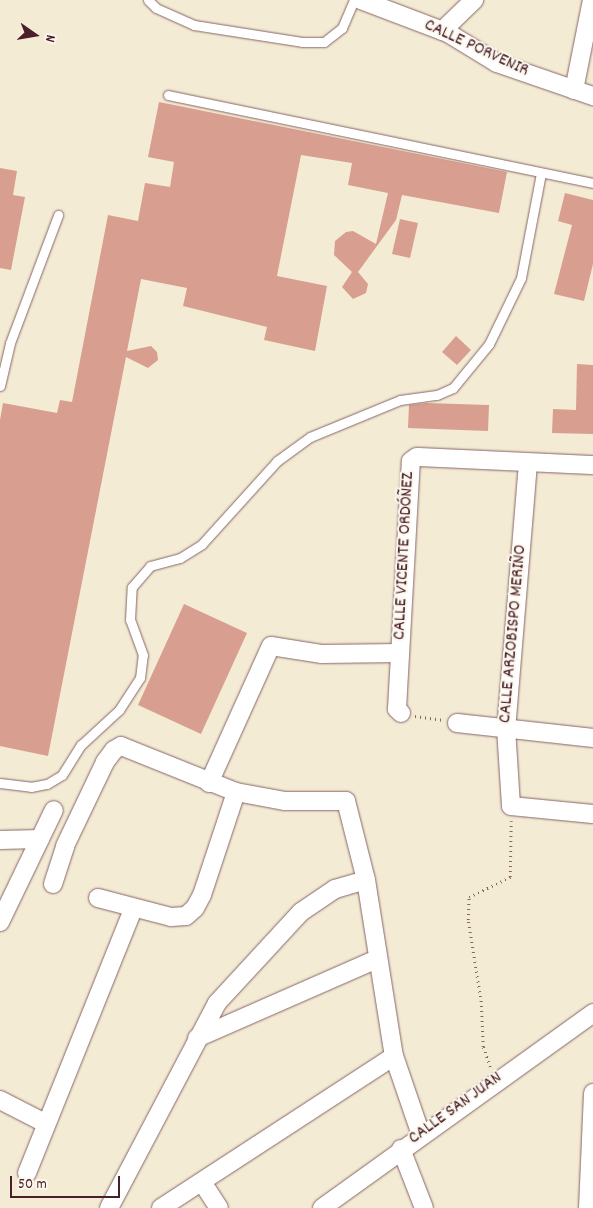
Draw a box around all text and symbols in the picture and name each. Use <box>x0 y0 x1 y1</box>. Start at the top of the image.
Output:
north arrow <box>10 10 60 60</box>
street label: CALLE PORVENIR <box>420 15 532 83</box>
text: N <box>39 33 60 44</box>
street label: CALLE VICENTE ORDÓÑEZ <box>390 472 420 640</box>
street label: CALLE ARZOBISPO MERIÑO <box>495 544 533 724</box>
street label: CALLE SAN JUAN <box>405 1068 507 1150</box>
scale bar <box>12 1166 122 1198</box>
text: 50 m <box>18 1174 47 1196</box>

